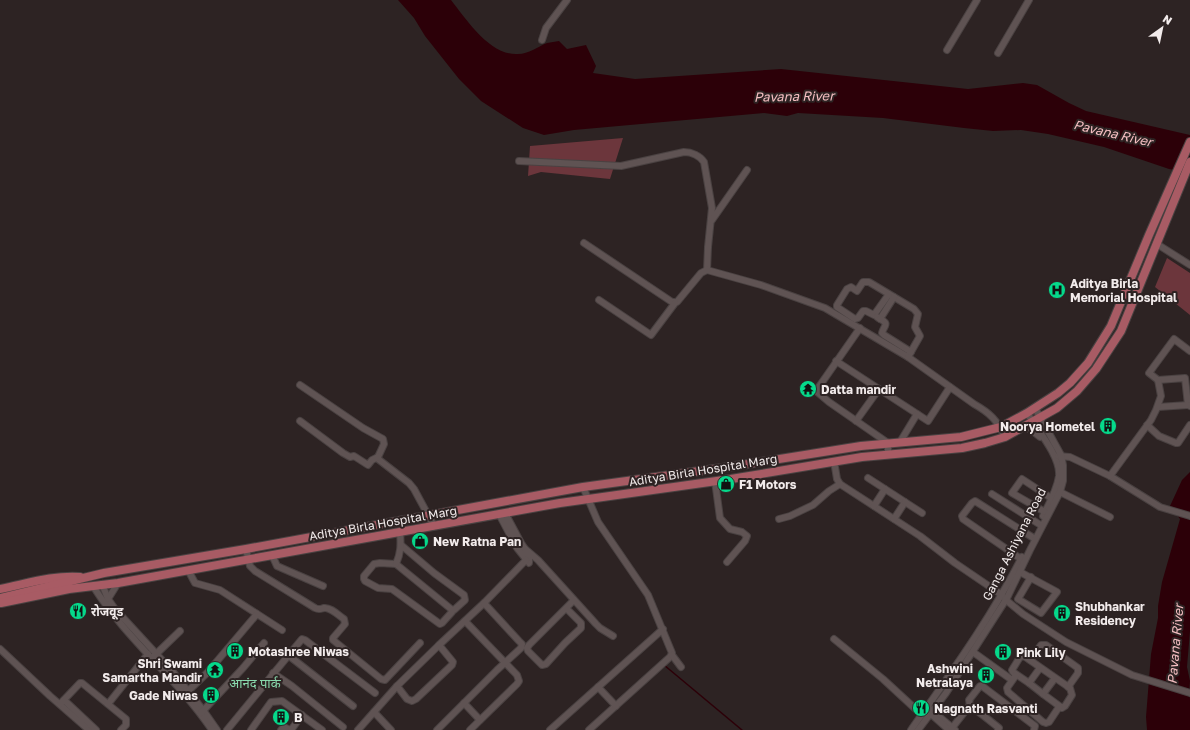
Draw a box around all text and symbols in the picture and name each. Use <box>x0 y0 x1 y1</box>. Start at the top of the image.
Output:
north arrow <box>1142 8 1182 48</box>
text: N <box>1161 11 1175 27</box>
water label: Pavana River <box>754 87 836 105</box>
water label: Pavana River <box>1072 116 1156 150</box>
place label: Aditya Birla Memorial Hospital <box>1070 276 1177 305</box>
hospital icon: Aditya Birla Memorial Hospital <box>1047 280 1067 300</box>
temple icon: Datta mandir <box>798 379 818 399</box>
place label: Datta mandir <box>821 382 896 397</box>
building icon: Noorya Hometel <box>1098 416 1118 436</box>
place label: Noorya Hometel <box>1000 419 1095 434</box>
street label: Aditya Birla Hospital Marg <box>628 451 778 489</box>
shop icon: F1 Motors <box>716 474 736 494</box>
place label: F1 Motors <box>739 477 797 492</box>
street label: Ganga Ashiyana Road <box>979 485 1049 603</box>
street label: Aditya Birla Hospital Marg <box>308 503 458 543</box>
shop icon: New Ratna Pan <box>410 531 430 551</box>
place label: New Ratna Pan <box>433 534 521 549</box>
place label: Shubhankar Residency <box>1075 599 1145 628</box>
restaurant icon: रोजवूड <box>68 601 88 621</box>
water label: Pavana River <box>1164 601 1187 685</box>
building icon: Shubhankar Residency <box>1052 603 1072 623</box>
place label: रोजवूड <box>91 604 124 620</box>
building icon: Motashree Niwas <box>225 641 245 661</box>
building icon: Pink Lily <box>993 642 1013 662</box>
place label: Motashree Niwas <box>248 644 349 659</box>
place label: Pink Lily <box>1016 645 1066 660</box>
place label: Shri Swami Samartha Mandir <box>102 656 202 685</box>
temple icon: Shri Swami Samartha Mandir <box>205 660 225 680</box>
place label: Ashwini Netralaya <box>916 661 973 690</box>
building icon: Ashwini Netralaya <box>976 665 996 685</box>
district label: आनंद पार्क <box>229 675 282 691</box>
building icon: Gade Niwas <box>201 685 221 705</box>
place label: Gade Niwas <box>129 688 198 703</box>
restaurant icon: Nagnath Rasvanti <box>911 698 931 718</box>
place label: Nagnath Rasvanti <box>934 701 1038 716</box>
building icon: B <box>271 707 291 727</box>
place label: B <box>294 710 303 725</box>

